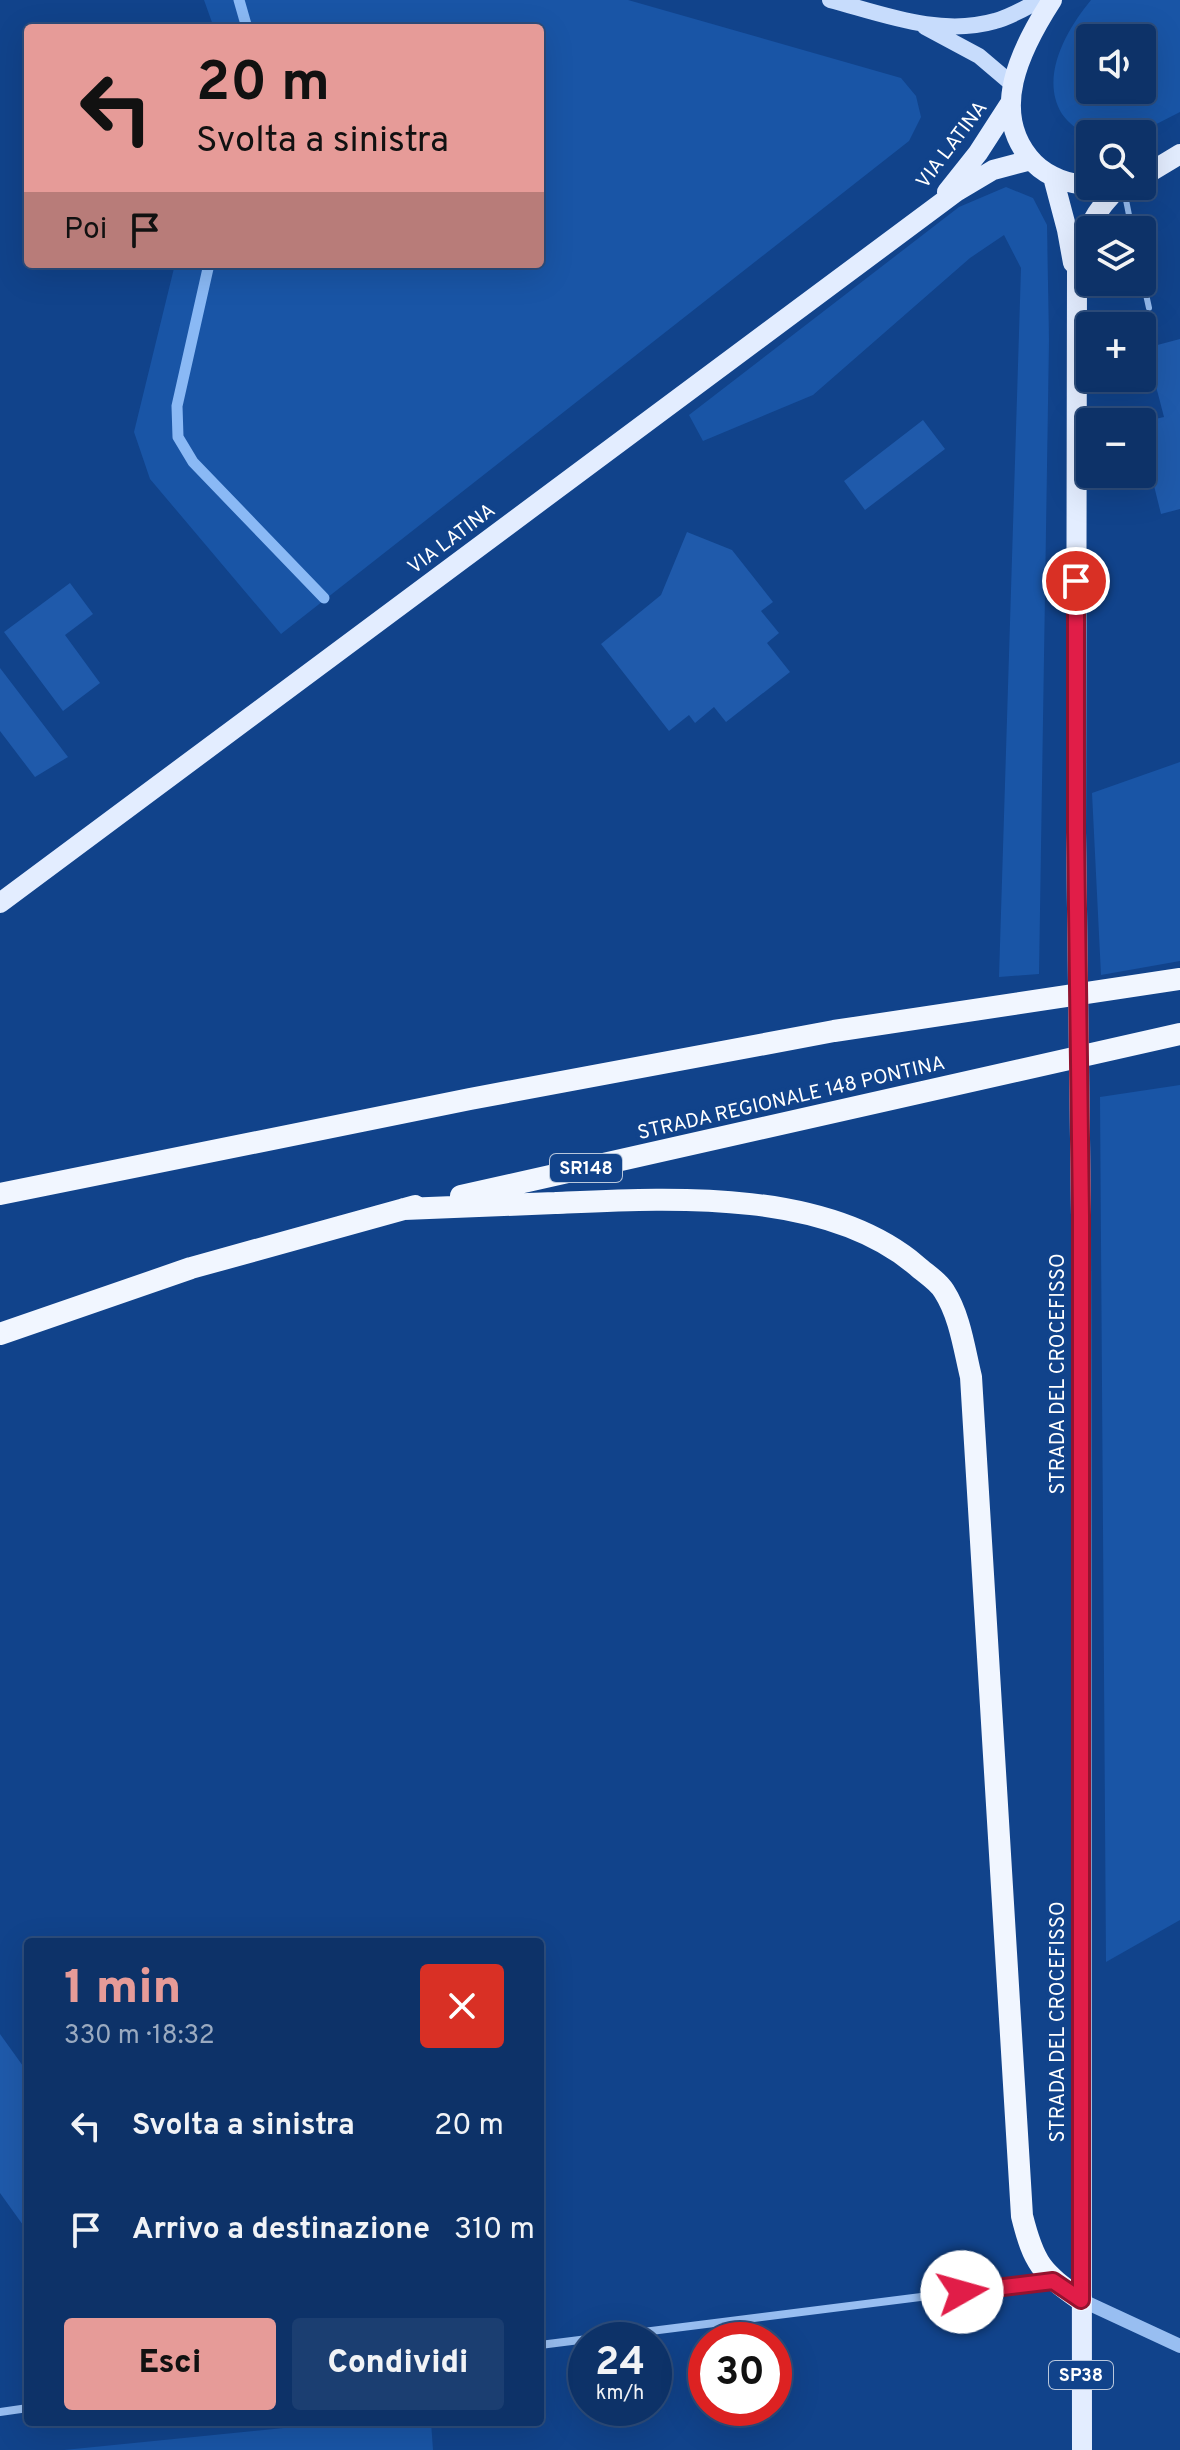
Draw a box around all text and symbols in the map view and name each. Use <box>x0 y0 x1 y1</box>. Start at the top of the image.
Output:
map controls <box>1076 24 1156 488</box>
button: sound <box>1076 24 1156 104</box>
text: 20 m <box>196 50 330 120</box>
icon: left <box>64 56 168 160</box>
street label: VIA LATINA <box>911 96 994 194</box>
text: Svolta a sinistra <box>196 119 449 165</box>
button: search <box>1076 120 1156 200</box>
icon: arrive <box>123 208 167 252</box>
text: Poi <box>64 212 107 249</box>
button: layers <box>1076 216 1156 296</box>
button: + <box>1076 312 1156 392</box>
button: − <box>1076 408 1156 488</box>
street label: VIA LATINA <box>403 498 501 581</box>
pin <box>1042 547 1110 615</box>
icon: arrive <box>1054 559 1098 603</box>
street label: STRADA REGIONALE 148 PONTINA <box>635 1051 948 1147</box>
road number: SR148 <box>550 1154 622 1182</box>
street label: STRADA DEL CROCEFISSO <box>1046 1254 1072 1494</box>
street label: STRADA DEL CROCEFISSO <box>1046 1902 1072 2142</box>
text: 1 min <box>64 1960 181 2020</box>
button: close <box>420 1964 504 2048</box>
text: 330 m · 18:32 <box>64 2020 215 2053</box>
icon: left <box>64 2104 108 2148</box>
text: Svolta a sinistra <box>132 2108 355 2145</box>
text: 20 m <box>434 2108 504 2145</box>
icon: arrive <box>64 2208 108 2252</box>
text: Arrivo a destinazione <box>132 2212 430 2249</box>
text: 310 m <box>454 2212 535 2249</box>
position arrow <box>920 2250 1004 2334</box>
button: Esci <box>64 2318 276 2410</box>
button: Condividi <box>292 2318 504 2410</box>
speed limit sign: 30 <box>688 2322 792 2426</box>
text: 24 <box>595 2339 645 2389</box>
road number: SP38 <box>1049 2361 1113 2389</box>
text: km/h <box>596 2381 644 2407</box>

